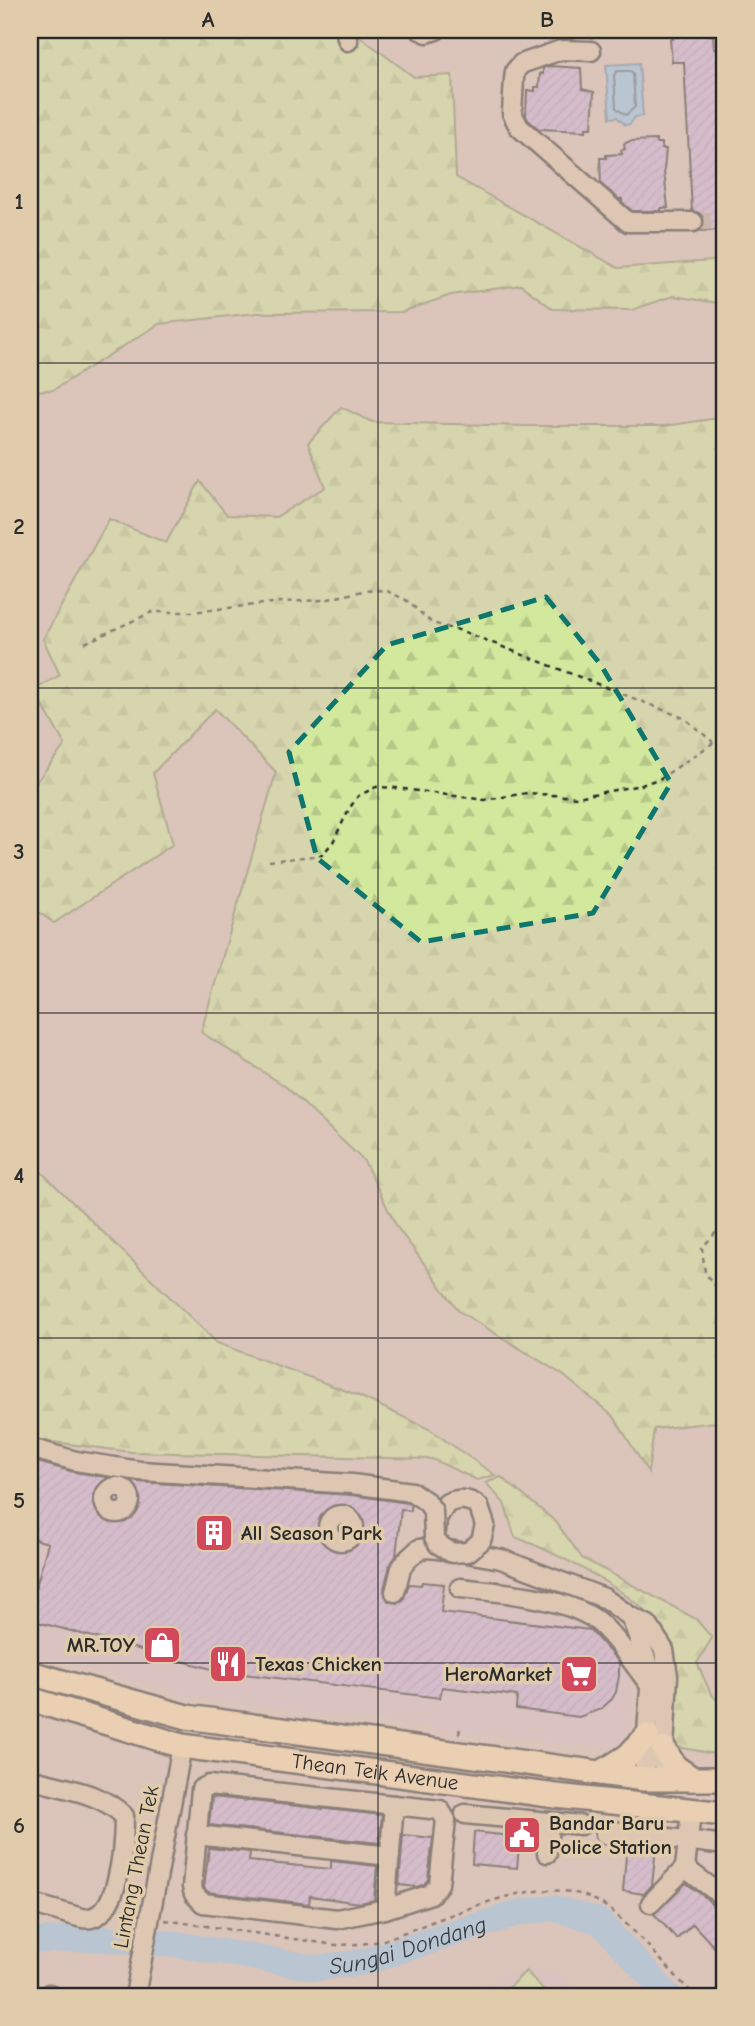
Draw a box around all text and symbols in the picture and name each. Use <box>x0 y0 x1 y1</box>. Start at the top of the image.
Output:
text: A <box>202 6 215 33</box>
text: B <box>540 6 554 33</box>
text: 1 <box>14 188 24 215</box>
text: 2 <box>13 513 25 540</box>
text: 3 <box>13 838 25 865</box>
text: 4 <box>14 1162 25 1189</box>
text: 5 <box>13 1487 25 1514</box>
building icon: All Season Park <box>193 1512 235 1554</box>
place label: All Season Park <box>241 1521 383 1545</box>
shop icon: MR.TOY <box>141 1624 183 1666</box>
place label: MR.TOY <box>67 1633 136 1657</box>
restaurant icon: Texas Chicken <box>207 1643 249 1685</box>
place label: Texas Chicken <box>255 1652 382 1676</box>
supermarket icon: HeroMarket <box>558 1653 600 1695</box>
place label: HeroMarket <box>445 1662 553 1686</box>
street label: Thean Teik Avenue <box>290 1749 460 1795</box>
street label: Lintang Thean Tek <box>108 1784 164 1950</box>
place label: Bandar Baru Police Station <box>549 1811 672 1859</box>
text: 6 <box>13 1812 25 1839</box>
public building icon: Bandar Baru Police Station <box>501 1814 543 1856</box>
water label: Sungai Dondang <box>328 1911 490 1980</box>

